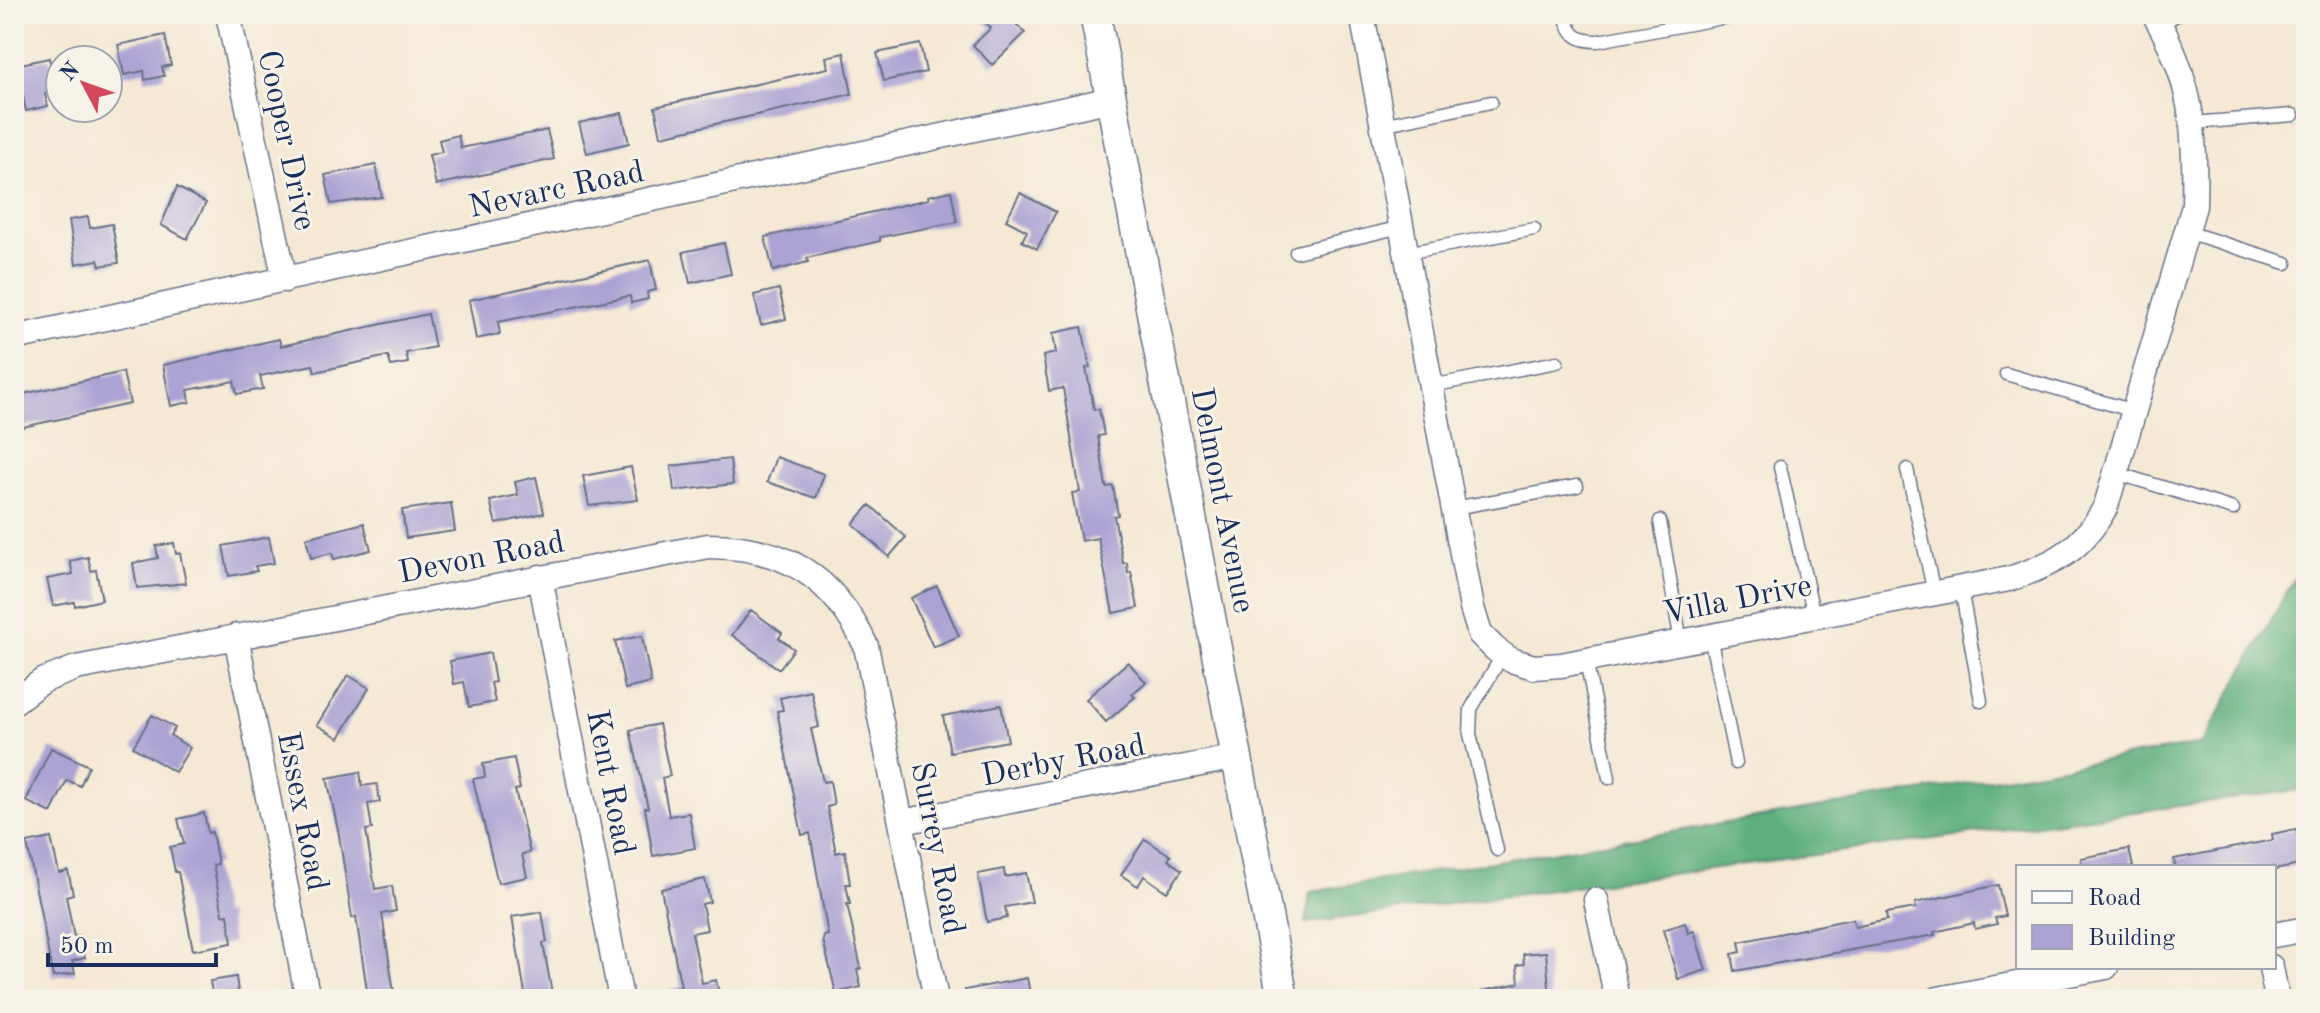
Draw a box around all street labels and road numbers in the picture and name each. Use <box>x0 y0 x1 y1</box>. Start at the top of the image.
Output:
street label: Cooper Drive <box>250 48 320 234</box>
street label: Nevarc Road <box>466 157 647 225</box>
street label: Delmont Avenue <box>1184 385 1259 616</box>
street label: Devon Road <box>396 527 567 591</box>
street label: Villa Drive <box>1660 571 1815 631</box>
street label: Kent Road <box>579 707 639 858</box>
street label: Essex Road <box>270 729 332 894</box>
street label: Derby Road <box>979 730 1148 794</box>
street label: Surrey Road <box>904 760 968 938</box>

